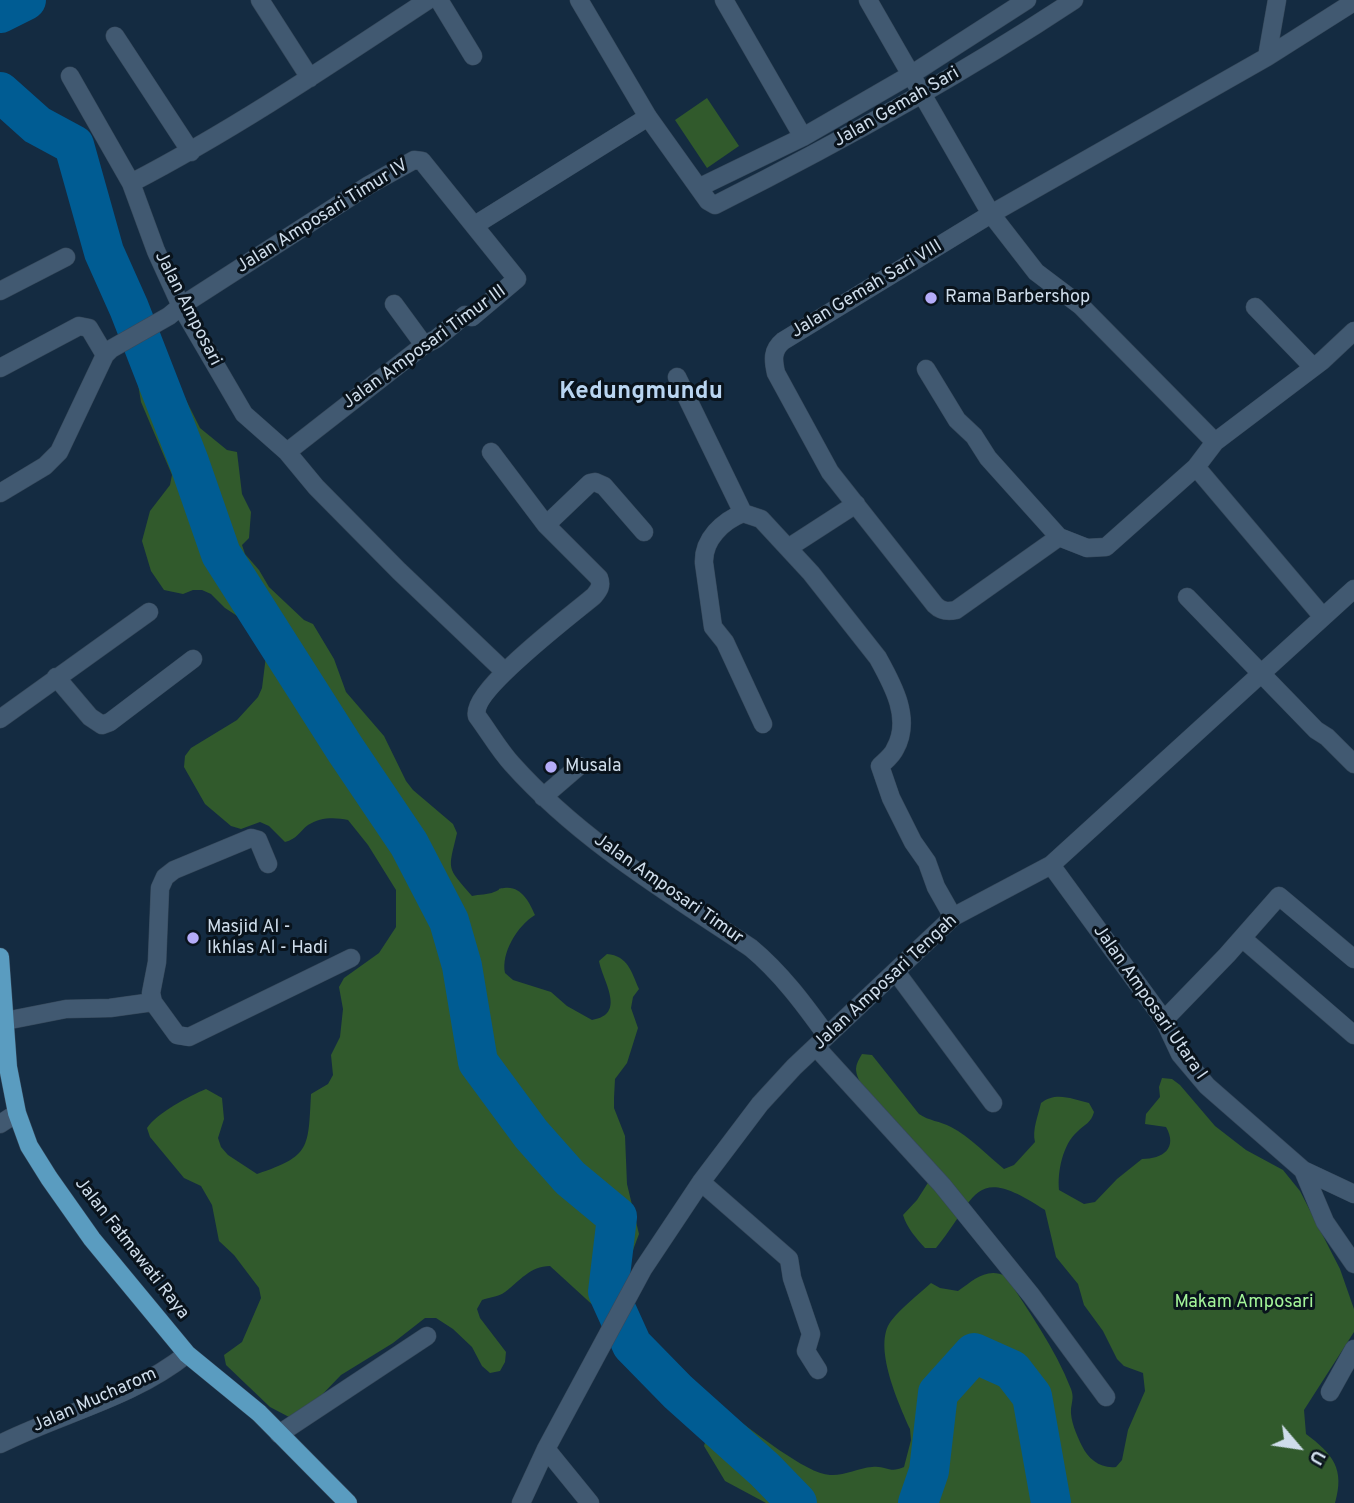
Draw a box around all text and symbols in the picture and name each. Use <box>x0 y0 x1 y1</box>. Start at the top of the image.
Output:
street label: Jalan Gemah Sari <box>830 63 964 153</box>
street label: Jalan Amposari Timur IV <box>233 155 413 279</box>
street label: Jalan Gemah Sari VIII <box>787 236 947 344</box>
street label: Jalan Amposari <box>149 248 225 370</box>
street label: Jalan Amposari Timur III <box>339 281 511 415</box>
place label: Rama Barbershop <box>945 287 1090 309</box>
marker: Rama Barbershop <box>923 290 939 306</box>
district label: Kedungmundu <box>559 379 723 407</box>
place label: Musala <box>565 756 622 778</box>
marker: Musala <box>543 759 559 775</box>
street label: Jalan Amposari Timur <box>589 830 747 950</box>
street label: Jalan Amposari Tengah <box>810 911 962 1055</box>
place label: Masjid Al - Ikhlas Al - Hadi <box>207 917 328 960</box>
street label: Jalan Amposari Utara I <box>1087 921 1211 1085</box>
marker: Masjid Al - Ikhlas Al - Hadi <box>185 930 201 946</box>
street label: Jalan Fatmawati Raya <box>69 1174 193 1324</box>
park label: Makam Amposari <box>1174 1292 1314 1314</box>
street label: Jalan Mucharom <box>30 1364 160 1438</box>
north arrow <box>1263 1412 1333 1482</box>
text: U <box>1303 1445 1330 1469</box>

